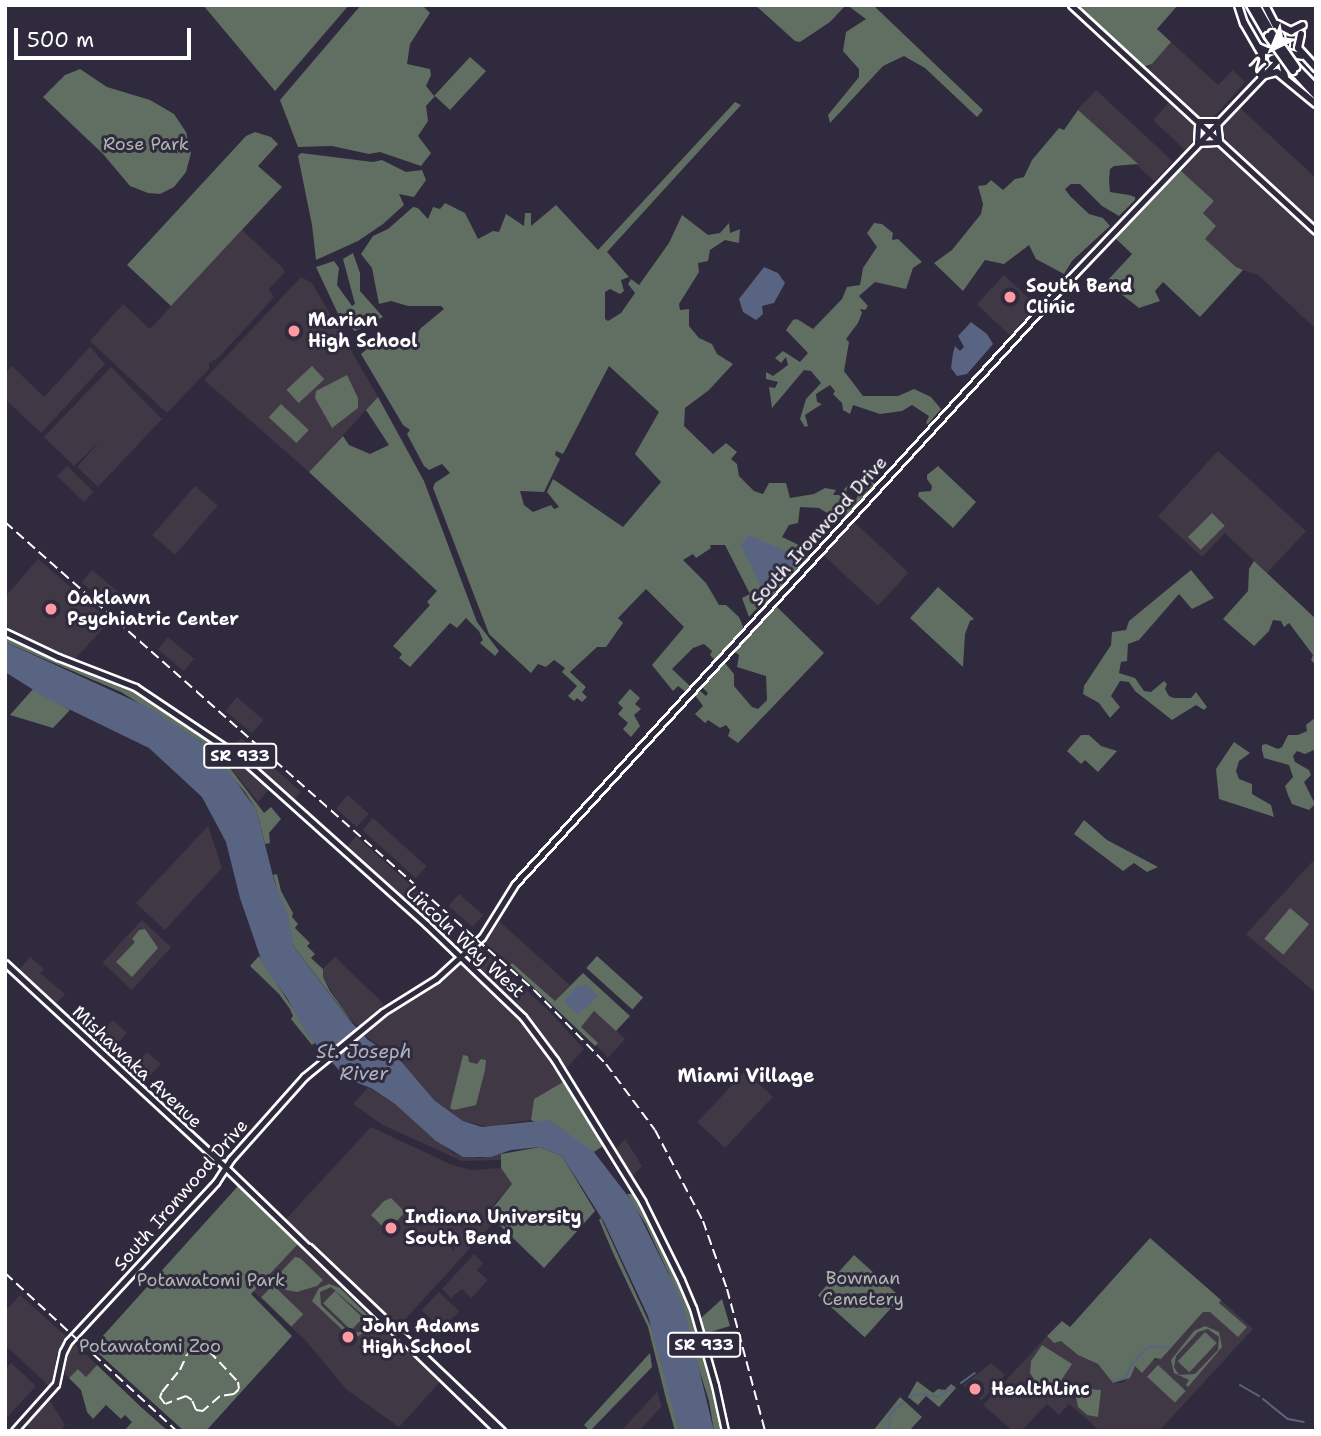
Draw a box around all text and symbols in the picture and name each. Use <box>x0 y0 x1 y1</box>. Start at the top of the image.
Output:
scale bar <box>18 14 194 58</box>
north arrow <box>1237 14 1307 84</box>
text: 500 m <box>27 26 94 54</box>
text: N <box>1243 50 1271 79</box>
park label: Rose Park <box>103 133 189 155</box>
place label: South Bend Clinic <box>1026 276 1132 318</box>
marker: South Bend Clinic <box>1000 287 1020 307</box>
place label: Marian High School <box>308 310 417 352</box>
marker: Marian High School <box>286 323 302 339</box>
street label: South Ironwood Drive <box>746 452 892 610</box>
place label: Oaklawn Psychiatric Center <box>67 588 239 630</box>
marker: Oaklawn Psychiatric Center <box>41 599 61 619</box>
road number: SR 933 <box>202 744 278 768</box>
street label: Lincoln Way West <box>401 882 529 1002</box>
street label: Mishawaka Avenue <box>68 1001 206 1133</box>
water label: St. Joseph River <box>316 1041 412 1085</box>
district label: Miami Village <box>678 1065 814 1087</box>
street label: South Ironwood Drive <box>109 1115 253 1275</box>
place label: Indiana University South Bend <box>405 1207 582 1250</box>
marker: Indiana University South Bend <box>383 1220 399 1236</box>
park label: Bowman Cemetery <box>822 1268 904 1310</box>
park label: Potawatomi Park <box>137 1269 285 1291</box>
place label: John Adams High School <box>362 1316 480 1358</box>
marker: John Adams High School <box>340 1329 356 1345</box>
road number: SR 933 <box>666 1332 742 1358</box>
park label: Potawatomi Zoo <box>79 1335 221 1357</box>
place label: HealthLinc <box>991 1378 1090 1400</box>
marker: HealthLinc <box>965 1379 985 1399</box>

